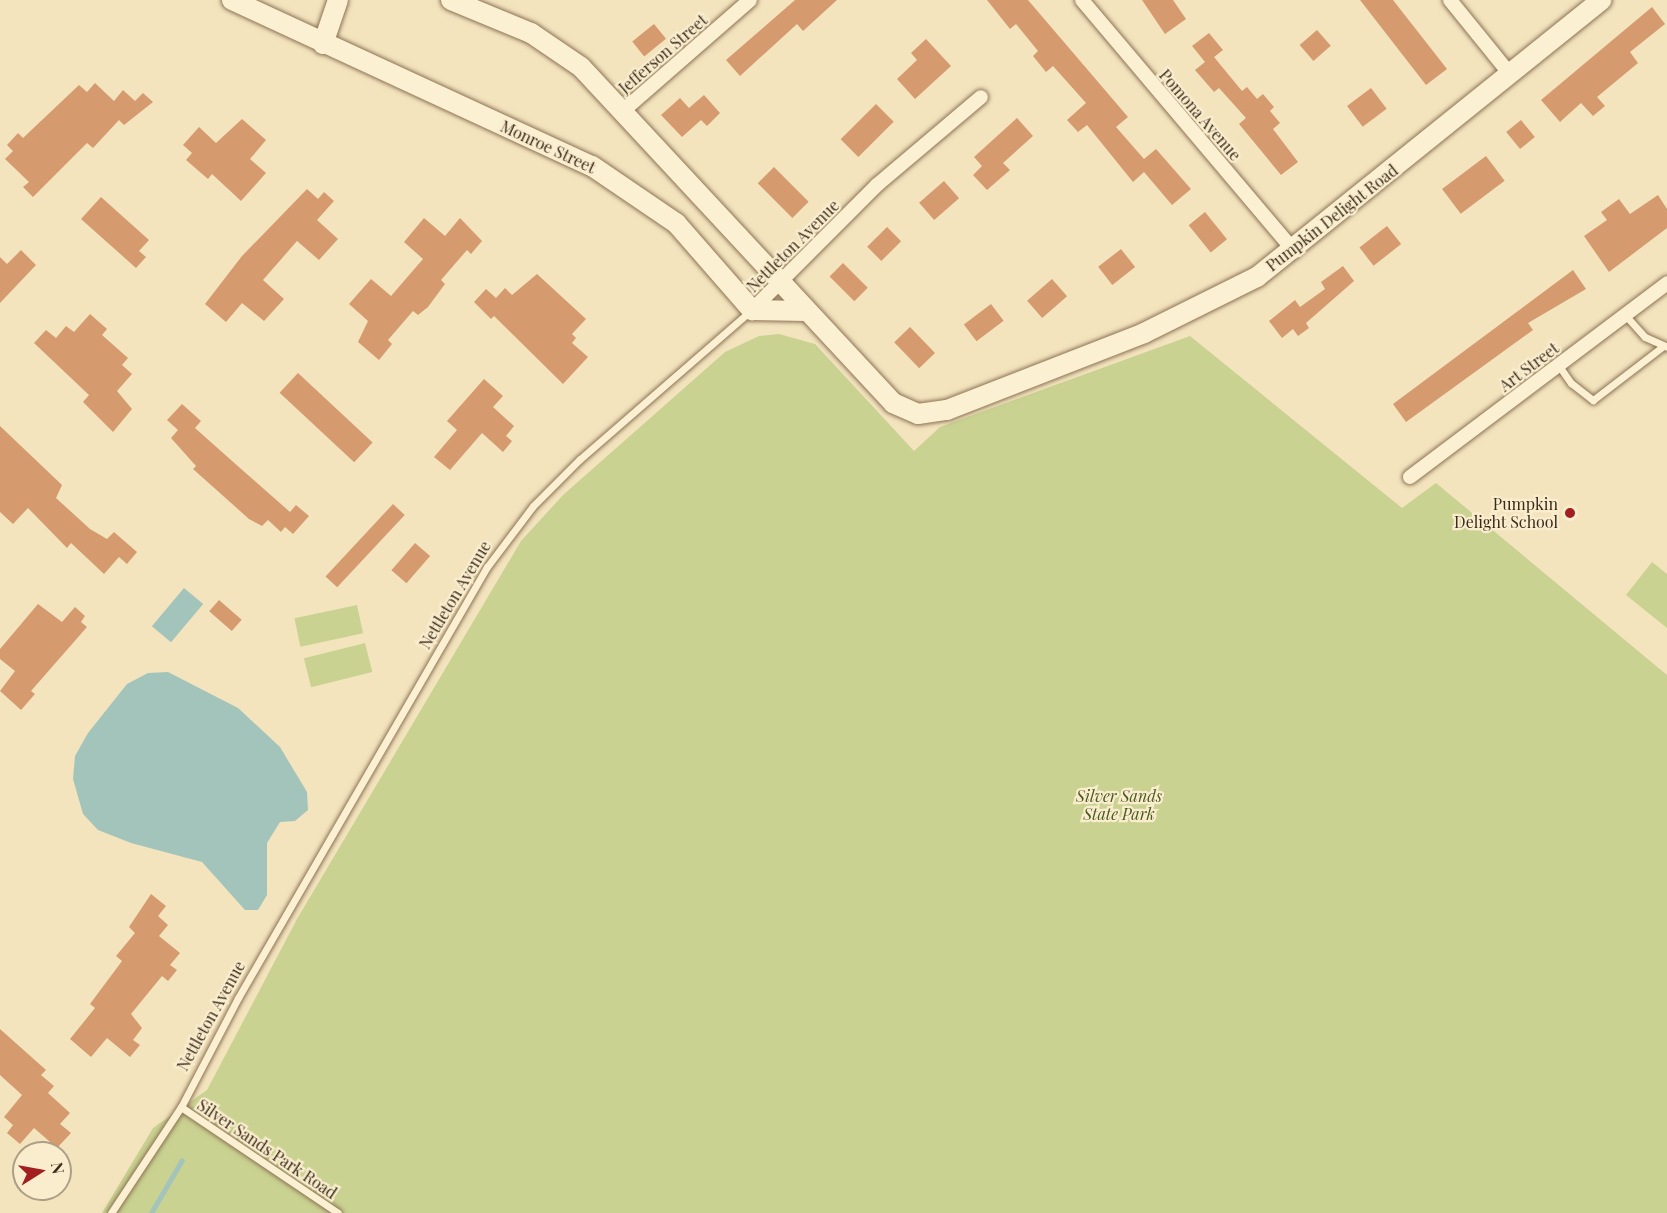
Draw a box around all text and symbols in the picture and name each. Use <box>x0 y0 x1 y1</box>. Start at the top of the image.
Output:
street label: Jefferson Street <box>615 10 711 98</box>
street label: Pomona Avenue <box>1155 65 1245 165</box>
street label: Monroe Street <box>497 117 599 177</box>
street label: Pumpkin Delight Road <box>1262 161 1402 275</box>
street label: Nettleton Avenue <box>743 196 843 296</box>
street label: Art Street <box>1495 338 1563 396</box>
place label: Pumpkin Delight School <box>1454 494 1558 532</box>
marker: Pumpkin Delight School <box>1563 506 1577 520</box>
street label: Nettleton Avenue <box>415 537 495 653</box>
park label: Silver Sands State Park <box>1076 786 1162 824</box>
street label: Nettleton Avenue <box>173 958 249 1074</box>
street label: Silver Sands Park Road <box>193 1095 341 1203</box>
north arrow <box>12 1141 72 1201</box>
text: N <box>47 1160 70 1176</box>

